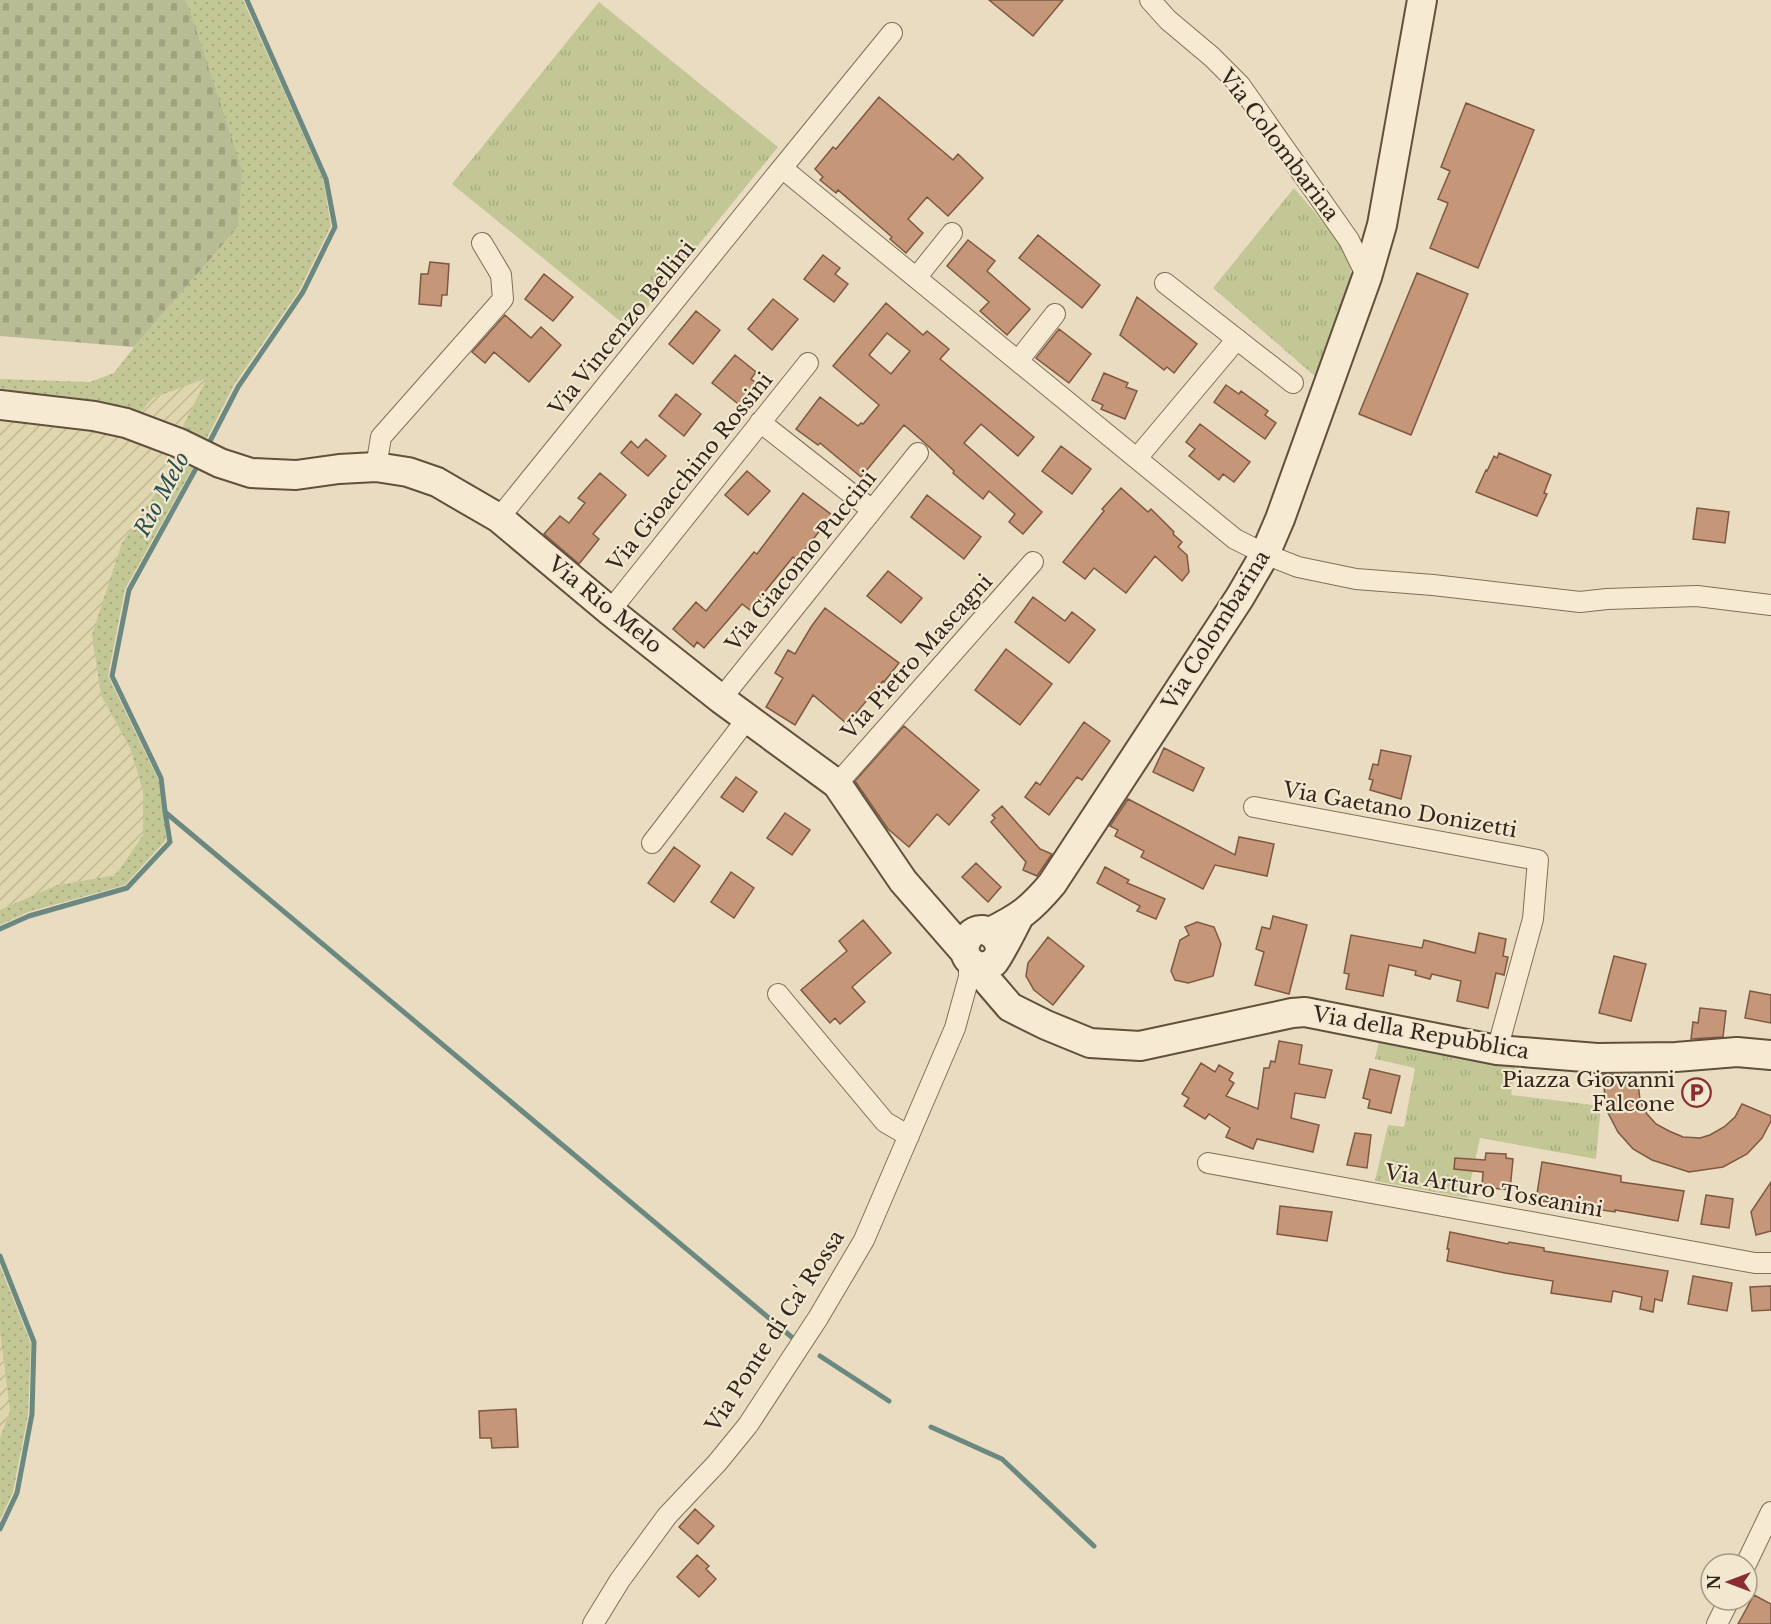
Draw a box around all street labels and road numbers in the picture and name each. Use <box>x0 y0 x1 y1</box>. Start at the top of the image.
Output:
street label: Via Colombarina <box>1213 63 1345 226</box>
street label: Via Vincenzo Bellini <box>543 235 701 422</box>
street label: Via Gioacchino Rossini <box>601 367 778 577</box>
street label: Via Giacomo Puccini <box>719 465 882 657</box>
street label: Via Colombarina <box>1156 545 1276 715</box>
street label: Via Rio Melo <box>542 550 667 659</box>
street label: Via Pietro Mascagni <box>835 569 998 746</box>
street label: Via Gaetano Donizetti <box>1280 776 1519 843</box>
street label: Via della Repubblica <box>1310 1001 1532 1065</box>
street label: Via Arturo Toscanini <box>1382 1159 1605 1223</box>
street label: Via Ponte di Ca' Rossa <box>700 1225 850 1438</box>

